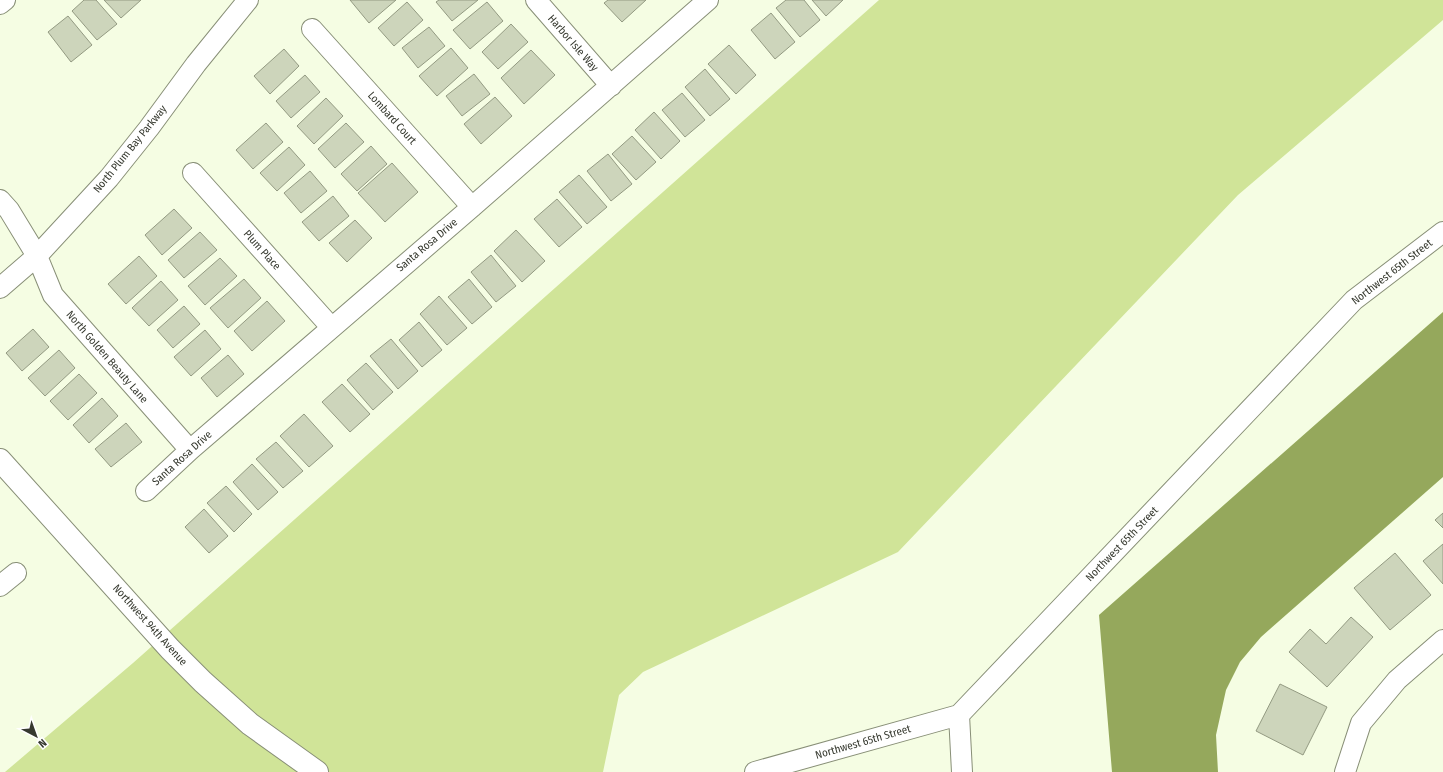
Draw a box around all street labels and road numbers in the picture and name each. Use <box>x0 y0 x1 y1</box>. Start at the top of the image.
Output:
street label: Harbor Isle Way <box>545 12 601 74</box>
street label: Lombard Court <box>365 89 419 147</box>
street label: North Plum Bay Parkway <box>91 102 169 195</box>
street label: Santa Rosa Drive <box>394 216 460 274</box>
street label: Plum Place <box>241 227 283 273</box>
street label: Northwest 65th Street <box>1349 236 1435 307</box>
street label: North Golden Beauty Lane <box>63 308 151 406</box>
street label: Santa Rosa Drive <box>150 428 214 488</box>
street label: Northwest 65th Street <box>1083 504 1161 584</box>
street label: Northwest 94th Avenue <box>110 582 190 668</box>
street label: Northwest 65th Street <box>814 722 913 762</box>

